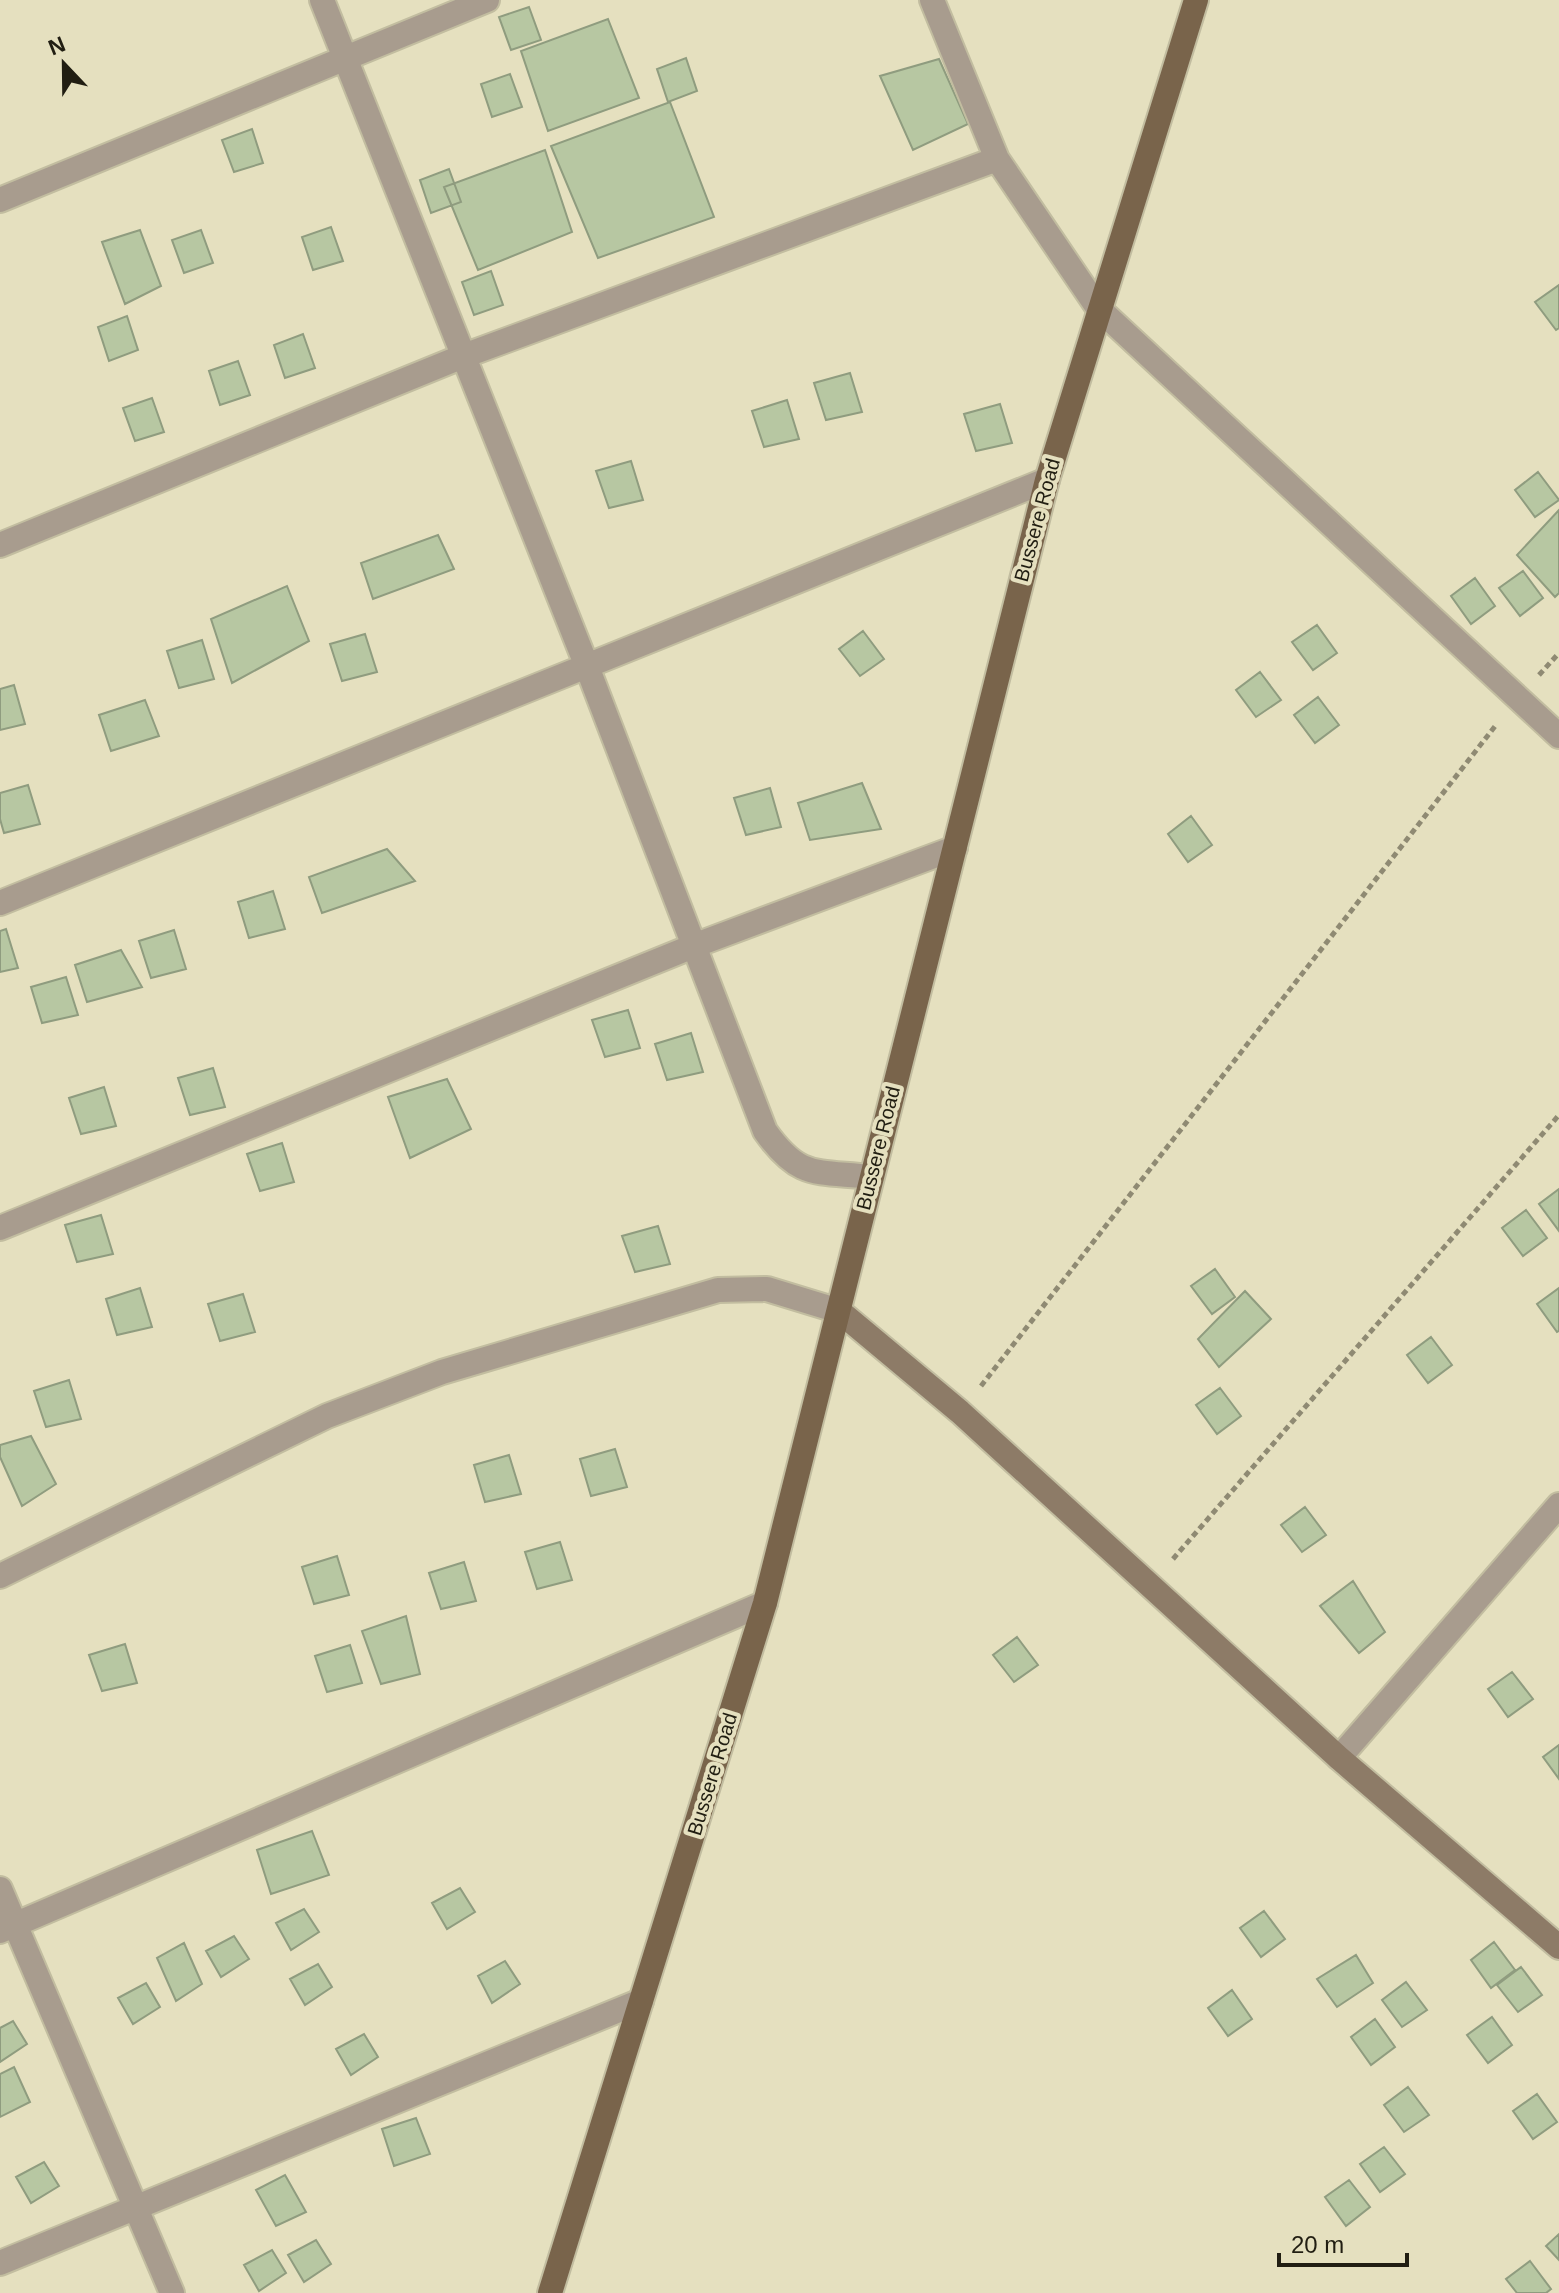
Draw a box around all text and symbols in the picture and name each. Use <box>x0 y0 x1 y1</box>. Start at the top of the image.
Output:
north arrow <box>24 24 104 104</box>
text: N <box>45 31 69 60</box>
street label: Bussere Road <box>1010 456 1064 584</box>
street label: Bussere Road <box>852 1084 904 1212</box>
street label: Bussere Road <box>683 1710 741 1838</box>
scale bar <box>1279 2217 1407 2267</box>
text: 20 m <box>1291 2231 1344 2258</box>

